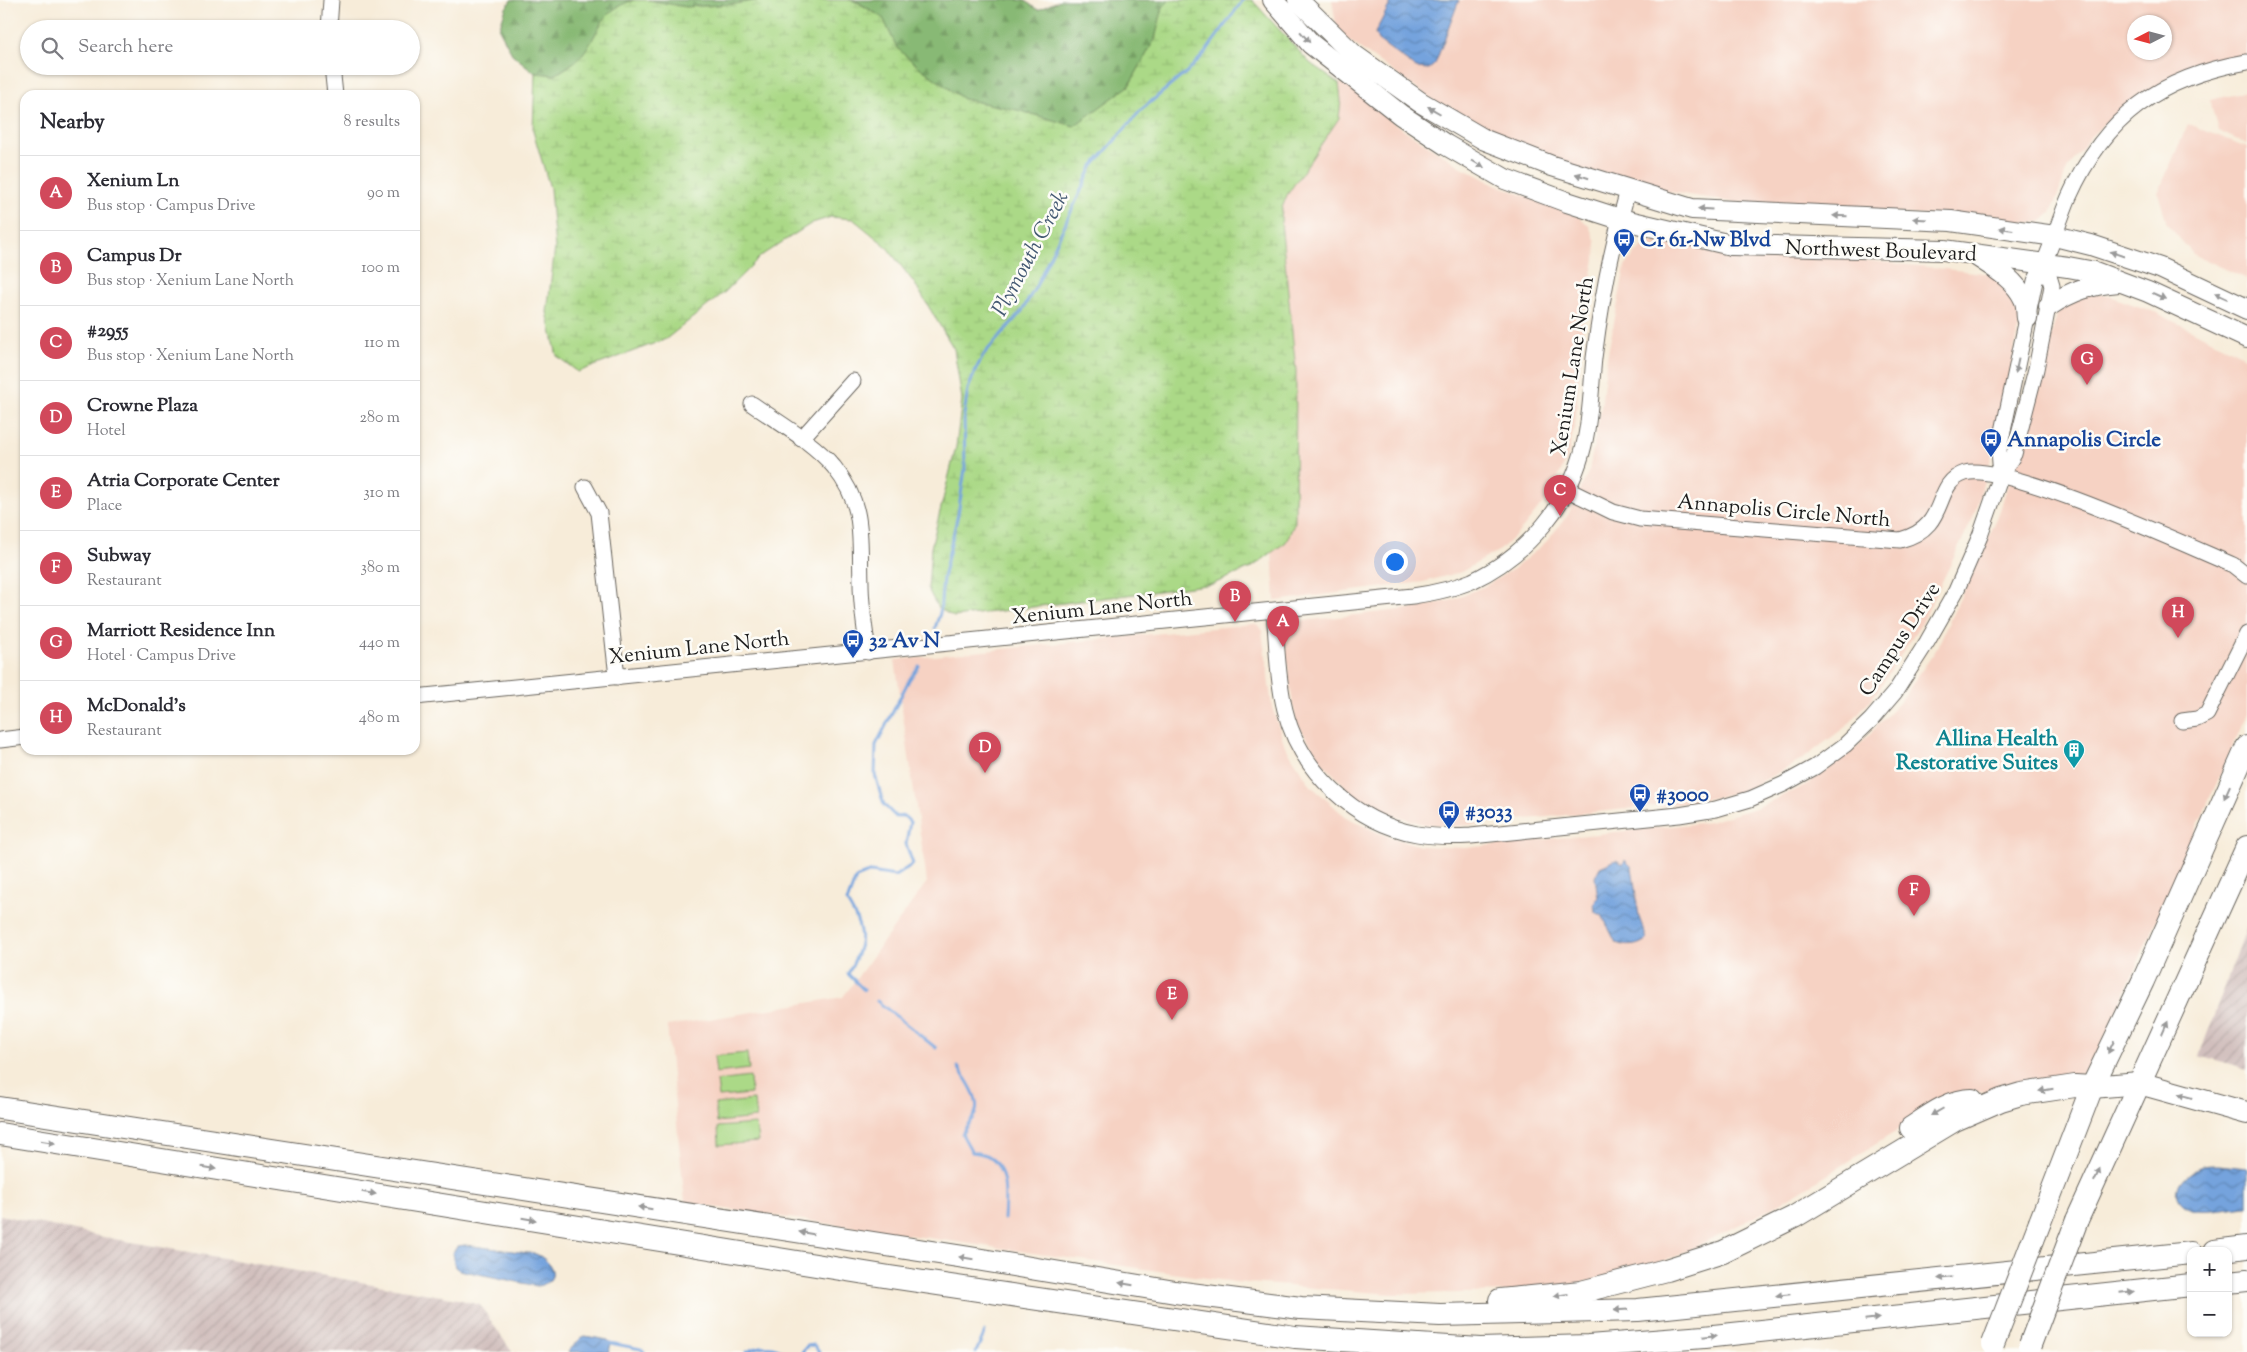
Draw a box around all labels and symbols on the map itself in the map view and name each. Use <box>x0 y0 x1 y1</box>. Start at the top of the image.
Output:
north arrow <box>2127 15 2172 60</box>
one-way arrow <box>1300 30 1311 43</box>
one-way arrow <box>1426 106 1441 114</box>
one-way arrow <box>1470 160 1485 168</box>
one-way arrow <box>1574 171 1589 179</box>
water label: Plymouth Creek <box>985 186 1078 323</box>
one-way arrow <box>1697 205 1713 213</box>
one-way arrow <box>1831 212 1847 220</box>
one-way arrow <box>1911 215 1927 223</box>
one-way arrow <box>1998 225 2014 233</box>
place label: Cr 61-Nw Blvd <box>1640 226 1771 256</box>
bus stop icon: Cr 61-Nw Blvd <box>1612 227 1636 258</box>
street label: Northwest Boulevard <box>1784 234 1978 270</box>
one-way arrow <box>2109 250 2124 258</box>
street label: Xenium Lane North <box>1545 274 1603 458</box>
one-way arrow <box>2214 292 2228 300</box>
one-way arrow <box>2152 293 2166 301</box>
pin: G <box>2071 344 2103 385</box>
one-way arrow <box>2013 359 2021 374</box>
place label: Annapolis Circle <box>2007 426 2161 456</box>
bus stop icon: Annapolis Circle <box>1979 427 2003 458</box>
pin: C <box>1544 475 1576 516</box>
street label: Annapolis Circle North <box>1676 488 1892 536</box>
your location <box>1382 549 1408 575</box>
street label: Campus Drive <box>1853 577 1949 703</box>
pin: B <box>1219 581 1251 622</box>
street label: Xenium Lane North <box>1010 585 1194 633</box>
pin: H <box>2162 597 2194 638</box>
pin: A <box>1267 606 1299 647</box>
street label: Xenium Lane North <box>607 625 791 673</box>
place label: 32 Av N <box>869 627 940 657</box>
bus stop icon: 32 Av N <box>841 628 865 659</box>
place label: Allina Health Restorative Suites <box>1896 725 2059 779</box>
pin: D <box>969 732 1001 773</box>
building icon: Allina Health Restorative Suites <box>2062 738 2086 769</box>
place label: #3000 <box>1656 781 1709 811</box>
bus stop icon: #3000 <box>1628 782 1652 813</box>
one-way arrow <box>2223 785 2231 799</box>
place label: #3033 <box>1465 798 1513 828</box>
bus stop icon: #3033 <box>1437 799 1461 830</box>
pin: F <box>1898 875 1930 916</box>
pin: E <box>1156 979 1188 1020</box>
one-way arrow <box>2161 1021 2169 1035</box>
one-way arrow <box>2107 1040 2115 1054</box>
one-way arrow <box>2038 1086 2054 1094</box>
one-way arrow <box>2178 1092 2193 1100</box>
one-way arrow <box>1930 1108 1945 1116</box>
one-way arrow <box>40 1138 56 1146</box>
one-way arrow <box>201 1164 217 1172</box>
one-way arrow <box>2093 1168 2101 1182</box>
one-way arrow <box>361 1190 377 1198</box>
one-way arrow <box>637 1204 653 1212</box>
one-way arrow <box>522 1216 538 1224</box>
one-way arrow <box>797 1228 813 1236</box>
one-way arrow <box>958 1253 974 1261</box>
one-way arrow <box>1936 1274 1952 1282</box>
one-way arrow <box>1118 1280 1134 1288</box>
one-way arrow <box>2120 1288 2136 1296</box>
one-way arrow <box>1553 1291 1569 1299</box>
one-way arrow <box>1775 1291 1791 1299</box>
one-way arrow <box>1613 1307 1629 1315</box>
one-way arrow <box>1864 1315 1880 1323</box>
one-way arrow <box>1702 1332 1718 1340</box>

